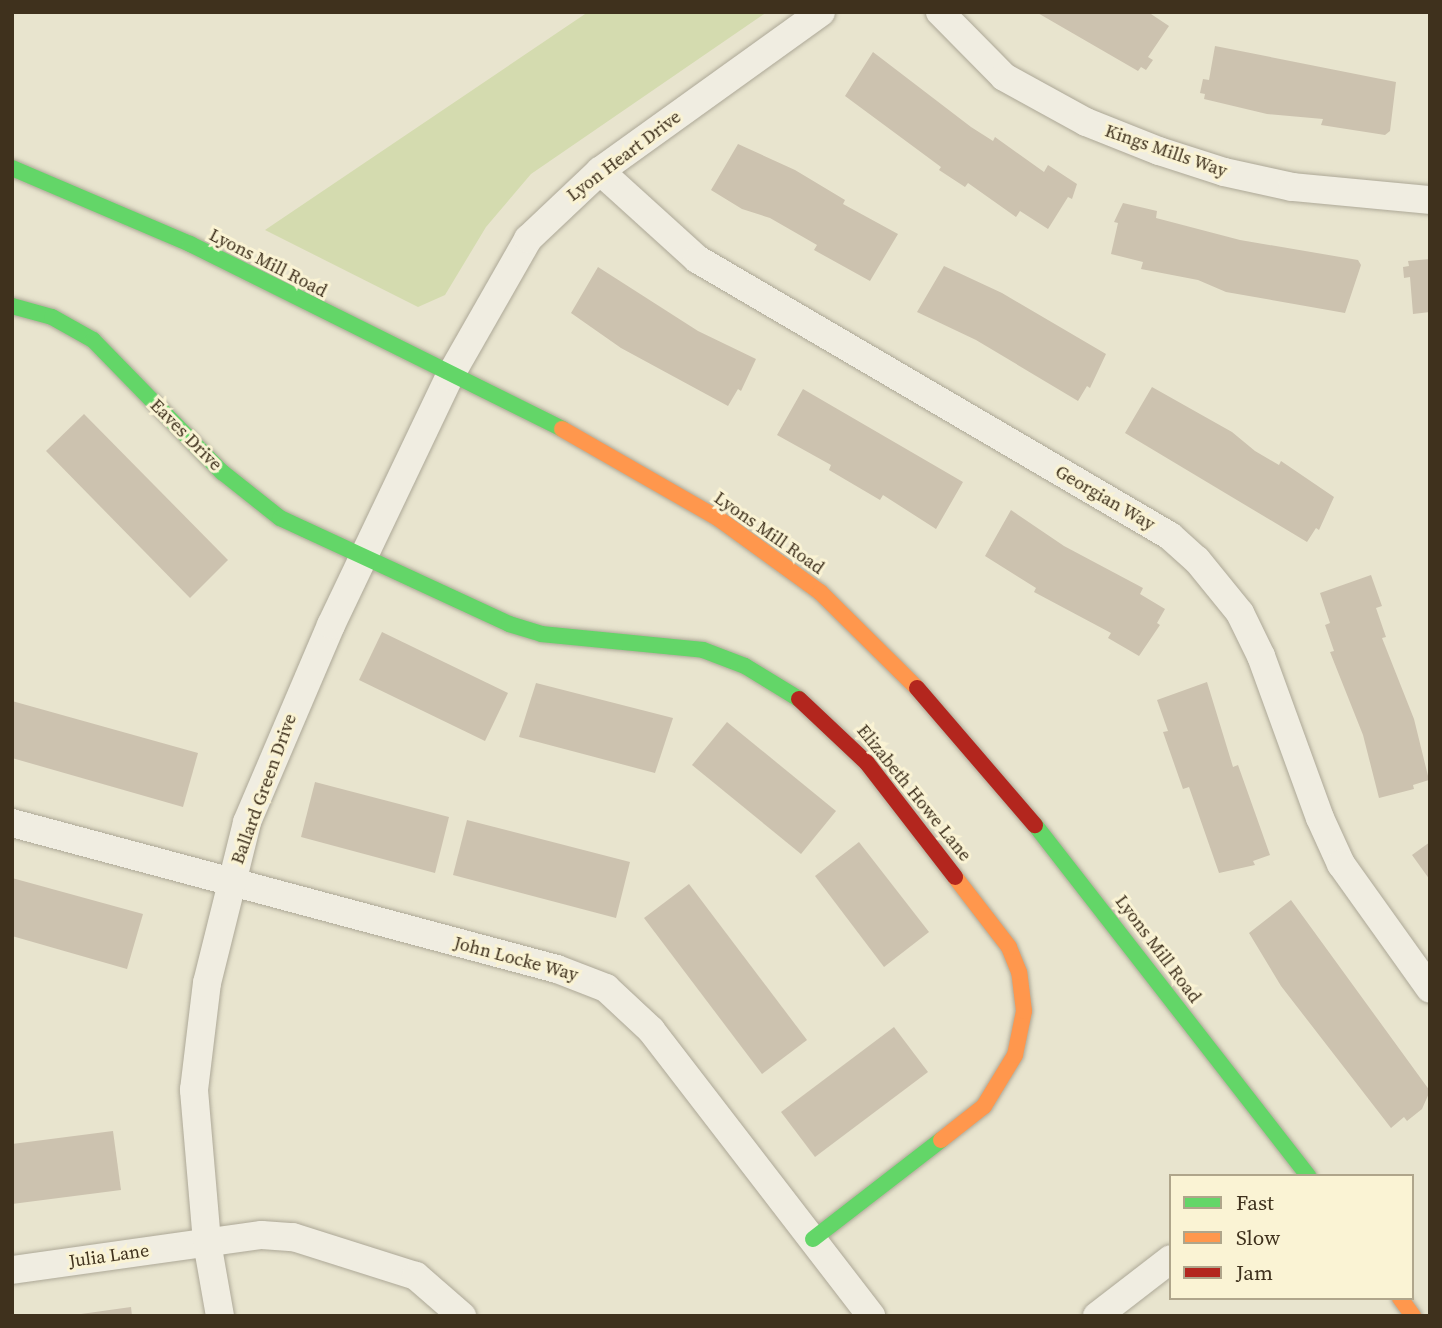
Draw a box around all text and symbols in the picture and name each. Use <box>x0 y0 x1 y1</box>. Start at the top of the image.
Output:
street label: Lyon Heart Drive <box>563 106 685 206</box>
street label: Kings Mills Way <box>1102 120 1230 182</box>
street label: Lyons Mill Road <box>206 224 330 302</box>
street label: Eaves Drive <box>145 394 227 476</box>
street label: Georgian Way <box>1051 461 1159 535</box>
street label: Lyons Mill Road <box>710 487 828 579</box>
street label: Ballard Green Drive <box>227 711 301 867</box>
street label: Elizabeth Howe Lane <box>852 720 976 866</box>
street label: Lyons Mill Road <box>1111 891 1205 1007</box>
street label: John Locke Way <box>451 932 581 986</box>
legend <box>1169 1174 1414 1300</box>
text: Fast <box>1236 1188 1274 1217</box>
text: Slow <box>1236 1223 1280 1252</box>
street label: Julia Lane <box>68 1240 150 1272</box>
text: Jam <box>1236 1258 1273 1287</box>

